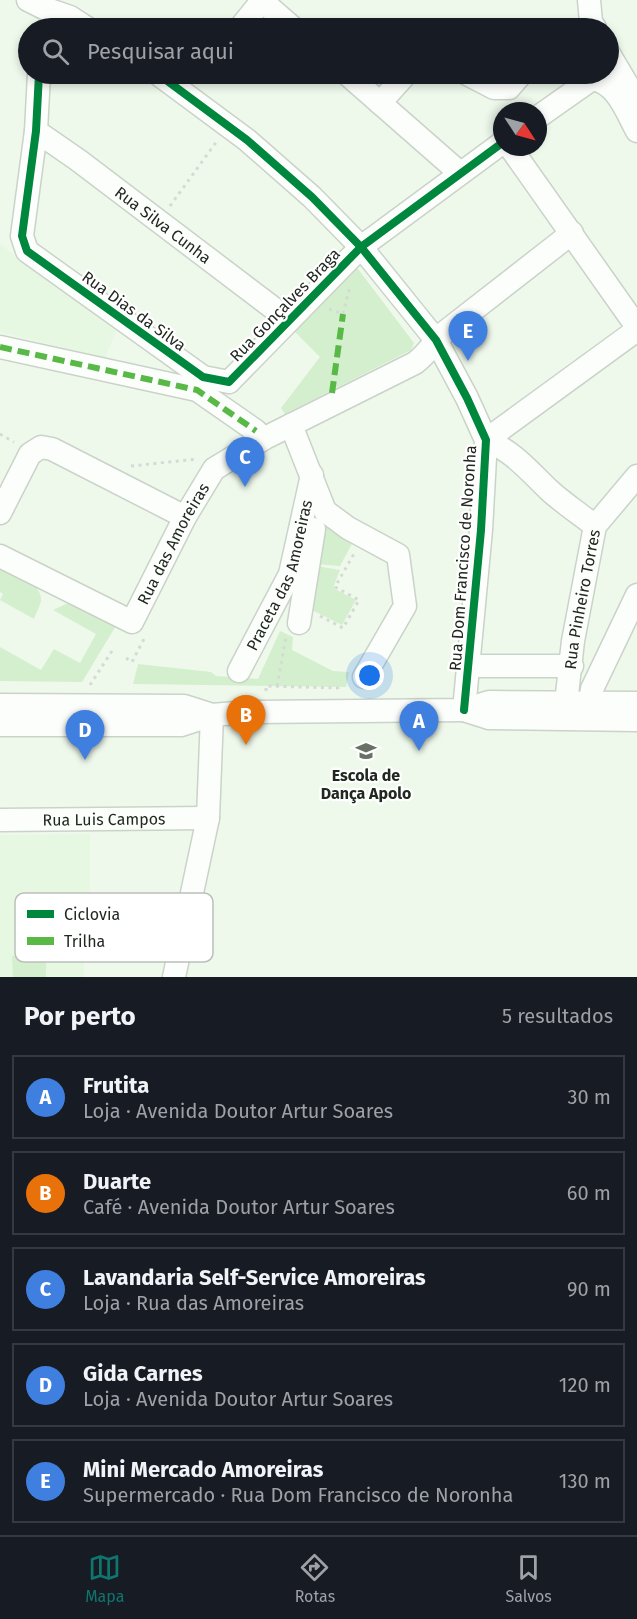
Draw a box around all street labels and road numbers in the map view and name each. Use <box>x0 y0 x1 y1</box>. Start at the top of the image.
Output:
street label: Rua Silva Cunha <box>111 182 215 267</box>
street label: Rua Gonçalves Braga <box>226 244 345 366</box>
street label: Rua Dias da Silva <box>78 267 190 355</box>
street label: Rua Dom Francisco de Noronha <box>446 444 480 672</box>
street label: Rua das Amoreiras <box>133 479 213 607</box>
street label: Praceta das Amoreiras <box>242 498 316 654</box>
street label: Rua Pinheiro Torres <box>560 528 604 670</box>
street label: Rua Luis Campos <box>42 809 166 829</box>

